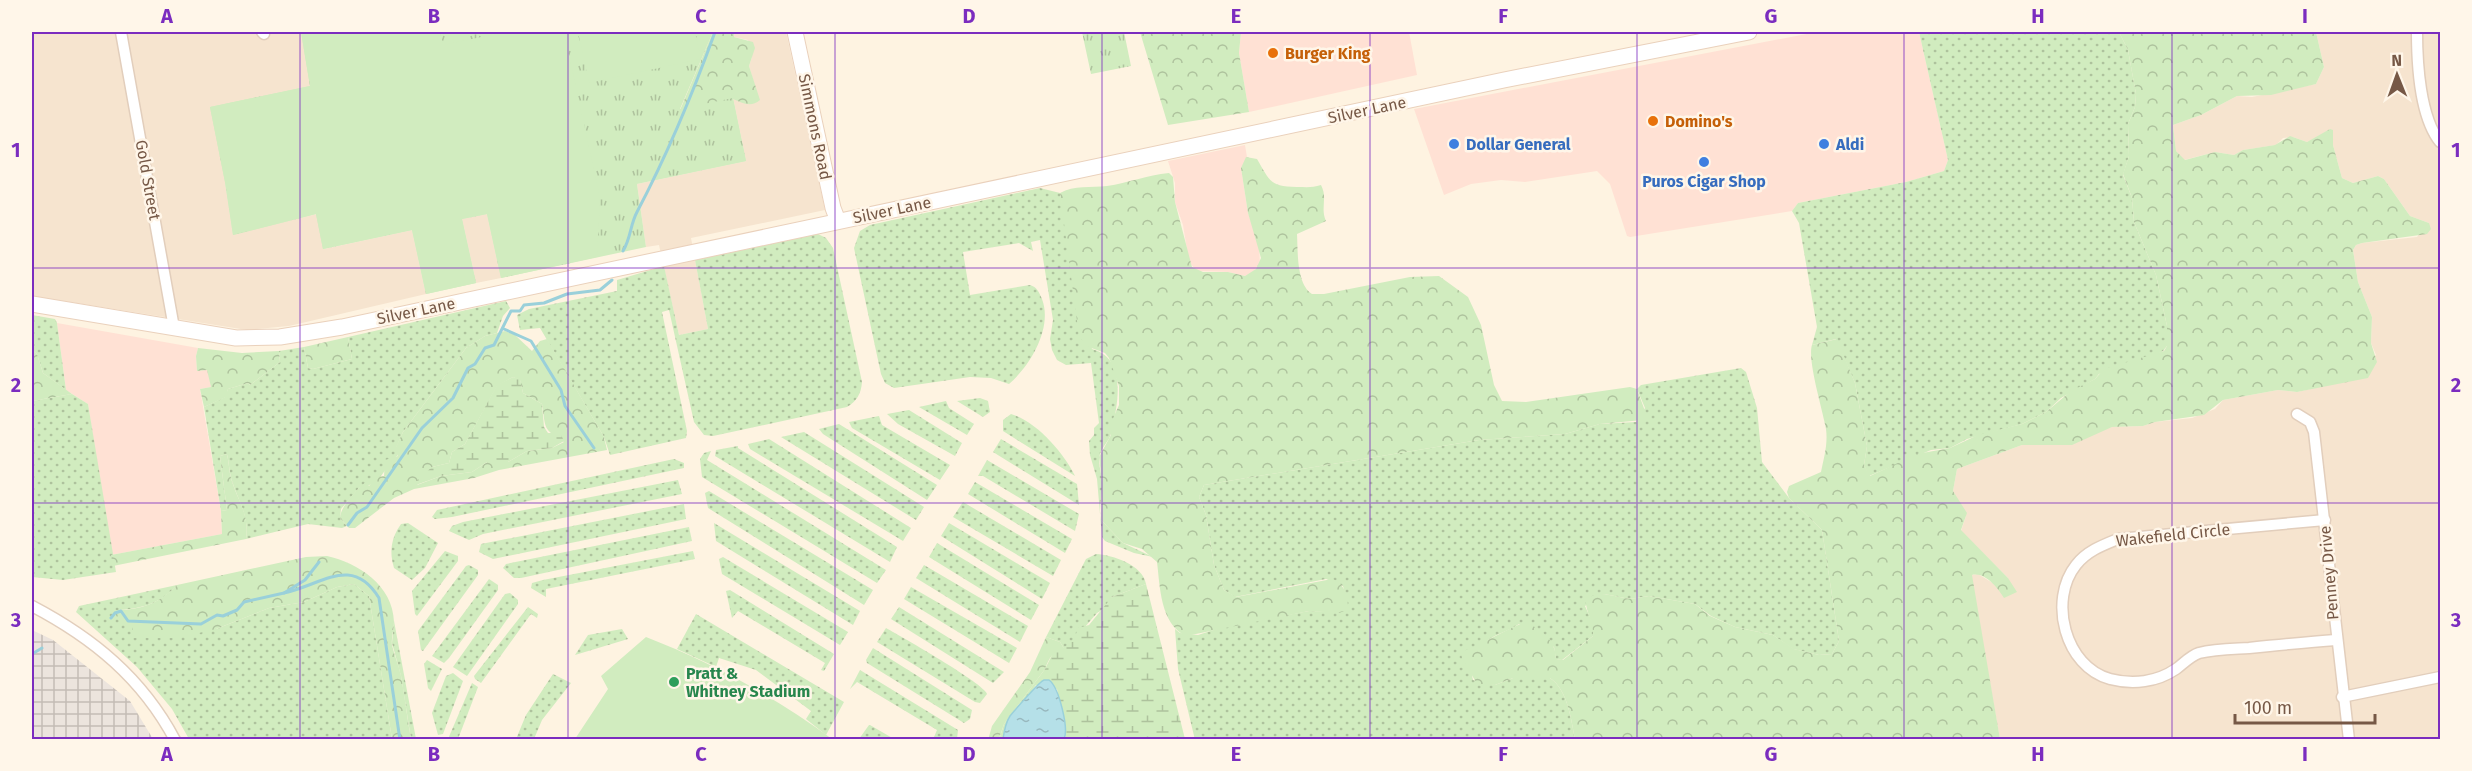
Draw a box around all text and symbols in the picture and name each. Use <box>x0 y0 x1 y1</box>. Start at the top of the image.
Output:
text: A <box>160 4 174 28</box>
text: B <box>428 4 440 28</box>
text: C <box>695 4 707 28</box>
text: D <box>962 4 976 28</box>
text: E <box>1231 4 1241 28</box>
text: F <box>1498 4 1508 28</box>
text: G <box>1765 4 1777 28</box>
text: H <box>2031 4 2045 28</box>
text: I <box>2302 4 2308 28</box>
place label: Burger King <box>1285 44 1371 63</box>
north arrow <box>2367 45 2427 105</box>
marker: Burger King <box>1266 46 1280 60</box>
text: N <box>2391 51 2402 70</box>
street label: Simmons Road <box>794 72 836 182</box>
street label: Silver Lane <box>1326 92 1408 128</box>
place label: Domino's <box>1665 112 1733 131</box>
marker: Domino's <box>1646 114 1660 128</box>
place label: Dollar General <box>1466 135 1571 154</box>
place label: Aldi <box>1835 135 1864 154</box>
marker: Dollar General <box>1447 137 1461 151</box>
marker: Aldi <box>1817 137 1831 151</box>
text: 1 <box>11 138 21 162</box>
street label: Gold Street <box>132 138 164 222</box>
text: 1 <box>2451 138 2461 162</box>
marker: Puros Cigar Shop <box>1697 155 1711 169</box>
place label: Puros Cigar Shop <box>1642 172 1766 191</box>
street label: Silver Lane <box>851 192 933 228</box>
street label: Silver Lane <box>375 293 457 329</box>
text: 2 <box>11 373 21 397</box>
text: 2 <box>2451 373 2461 397</box>
street label: Wakefield Circle <box>2115 520 2231 550</box>
street label: Penney Drive <box>2315 525 2343 621</box>
text: 3 <box>10 608 21 632</box>
text: 3 <box>2450 608 2461 632</box>
place label: Pratt & Whitney Stadium <box>686 664 810 701</box>
marker: Pratt & Whitney Stadium <box>667 675 681 689</box>
scale bar <box>2235 687 2374 725</box>
text: 100 m <box>2244 697 2292 719</box>
text: A <box>160 742 174 766</box>
text: B <box>428 742 440 766</box>
text: C <box>695 742 707 766</box>
text: D <box>962 742 976 766</box>
text: E <box>1231 742 1241 766</box>
text: F <box>1498 742 1508 766</box>
text: G <box>1765 742 1777 766</box>
text: H <box>2031 742 2045 766</box>
text: I <box>2302 742 2308 766</box>

